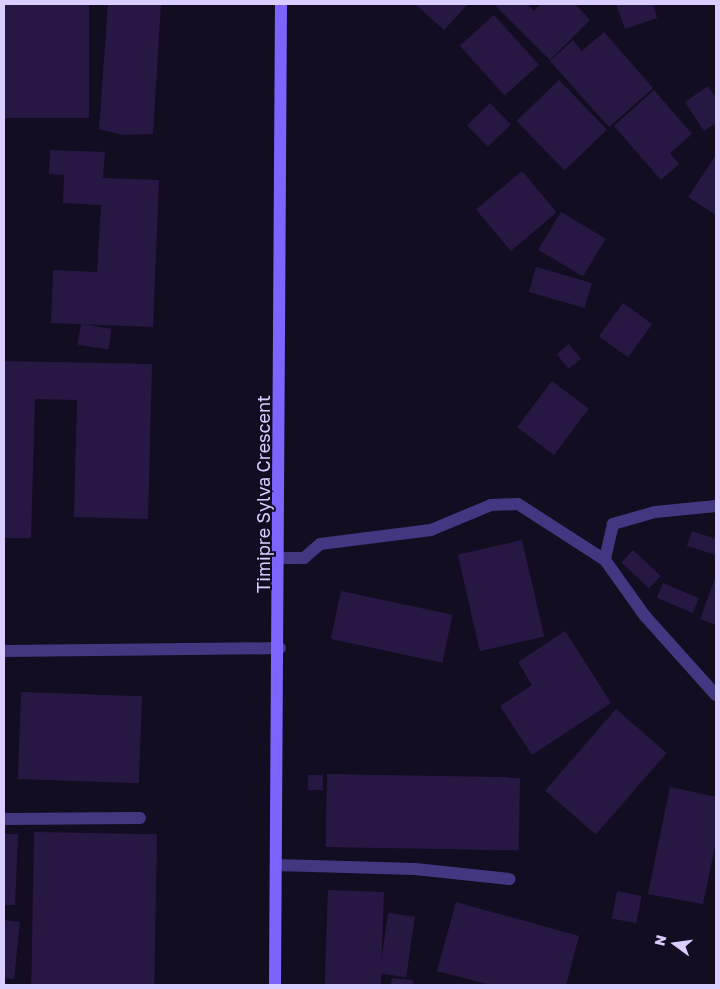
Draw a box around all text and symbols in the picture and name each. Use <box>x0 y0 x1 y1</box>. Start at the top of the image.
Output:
street label: Timipre Sylva Crescent <box>252 395 274 593</box>
north arrow <box>650 919 700 969</box>
text: N <box>650 933 669 947</box>

